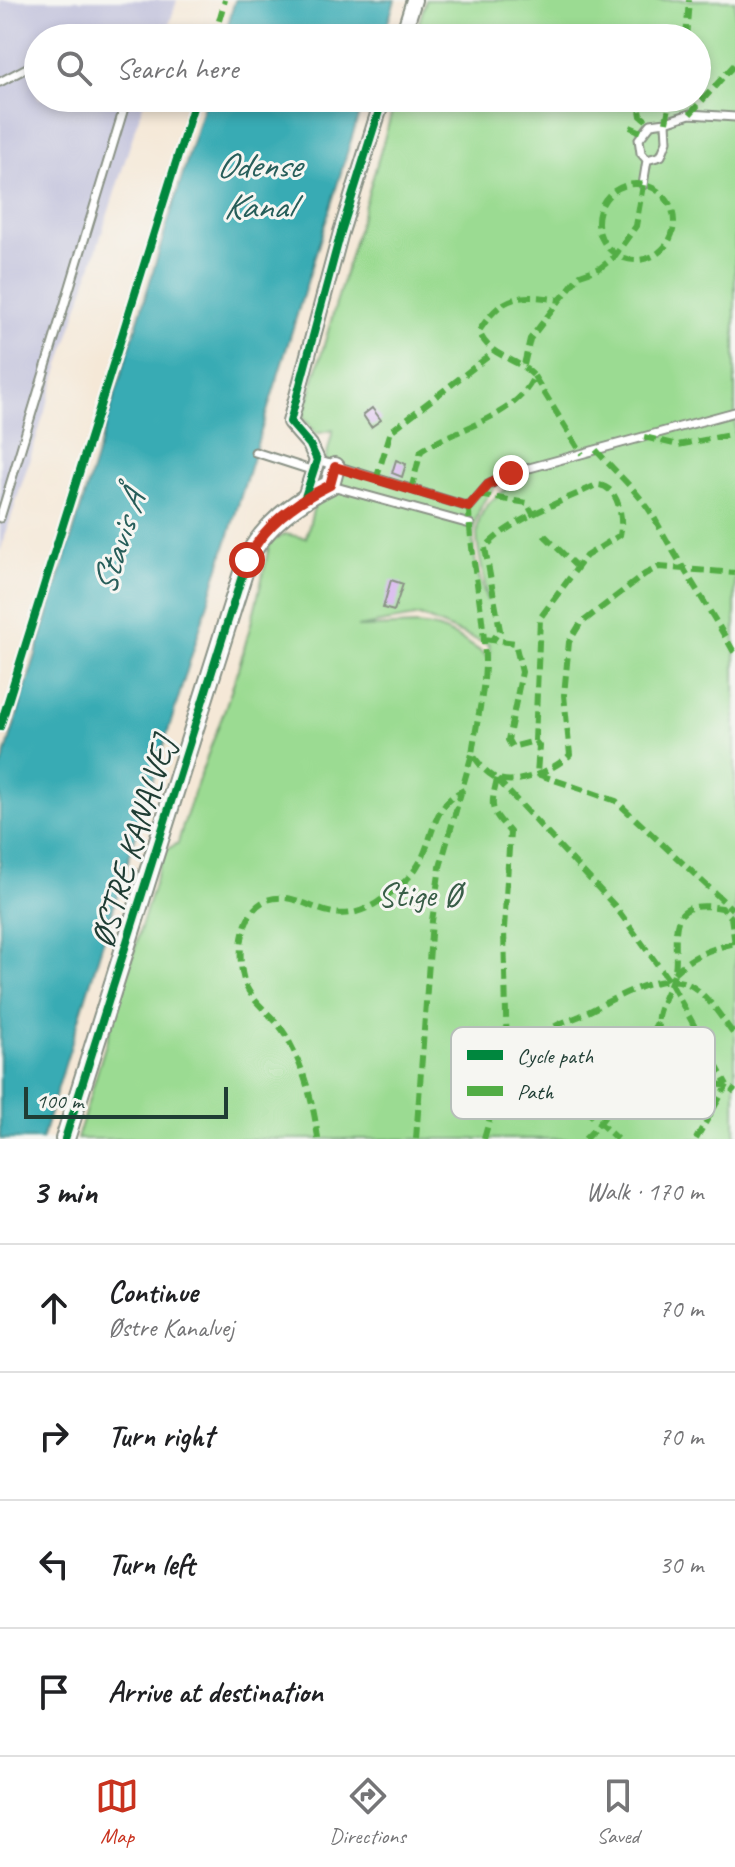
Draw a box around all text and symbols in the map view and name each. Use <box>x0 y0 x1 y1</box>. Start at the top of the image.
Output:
search box <box>24 24 711 112</box>
icon: search <box>52 46 96 90</box>
text: Search here <box>116 49 238 87</box>
water label: Odense Kanal <box>216 142 305 229</box>
route end <box>493 455 529 491</box>
water label: Stavis Å <box>80 476 160 600</box>
route start <box>229 542 265 578</box>
street label: ØSTRE KANALVEJ <box>80 727 186 952</box>
park label: Stige Ø <box>377 873 466 916</box>
legend <box>451 1027 715 1119</box>
text: Cycle path <box>517 1042 594 1070</box>
text: Path <box>517 1078 554 1106</box>
scale bar <box>24 1083 228 1119</box>
text: 100 m <box>36 1087 83 1115</box>
text: 3 min <box>32 1170 97 1213</box>
text: Walk · 170 m <box>586 1175 703 1208</box>
text: Continue <box>108 1273 198 1311</box>
icon: ahead <box>32 1286 76 1330</box>
text: 70 m <box>659 1292 703 1325</box>
text: Østre Kanalvej <box>108 1311 234 1344</box>
icon: right <box>32 1414 76 1458</box>
text: Turn right <box>108 1417 213 1455</box>
text: 70 m <box>659 1420 703 1453</box>
icon: left <box>32 1542 76 1586</box>
text: Turn left <box>108 1545 195 1583</box>
text: 30 m <box>659 1548 703 1581</box>
icon: arrive <box>32 1670 76 1714</box>
text: Arrive at destination <box>108 1673 323 1711</box>
tab: Map <box>95 1774 139 1850</box>
tab: Directions <box>329 1774 406 1850</box>
tab: Saved <box>596 1774 640 1850</box>

